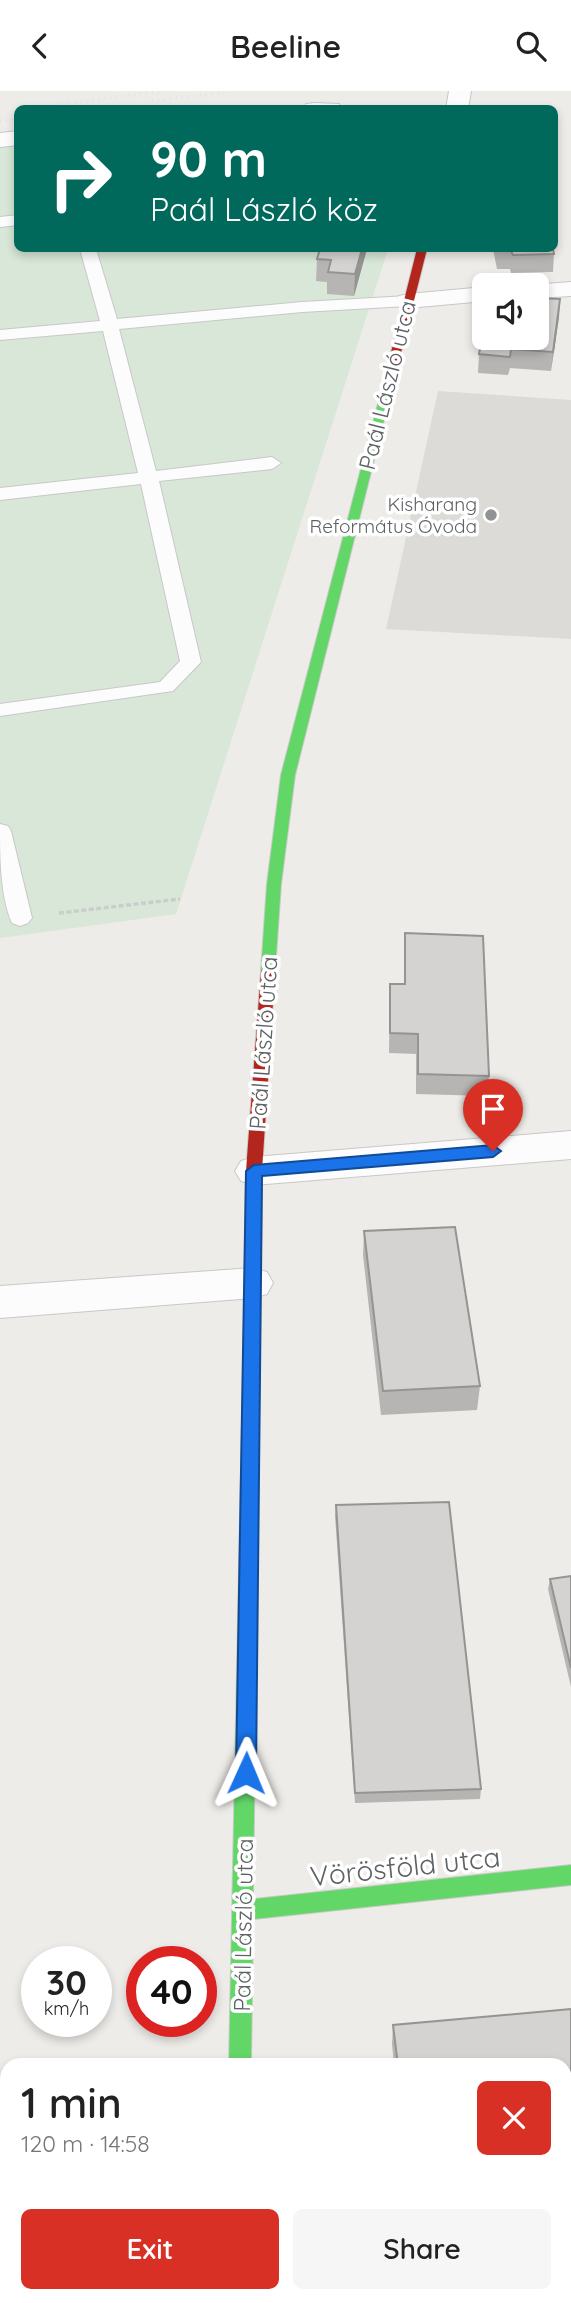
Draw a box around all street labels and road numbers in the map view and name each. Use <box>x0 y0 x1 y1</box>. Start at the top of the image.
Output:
street label: Paál László utca <box>352 297 422 473</box>
street label: Paál László utca <box>242 956 284 1130</box>
street label: Paál László utca <box>227 1838 259 2012</box>
street label: Vörösföld utca <box>308 1839 502 1893</box>

